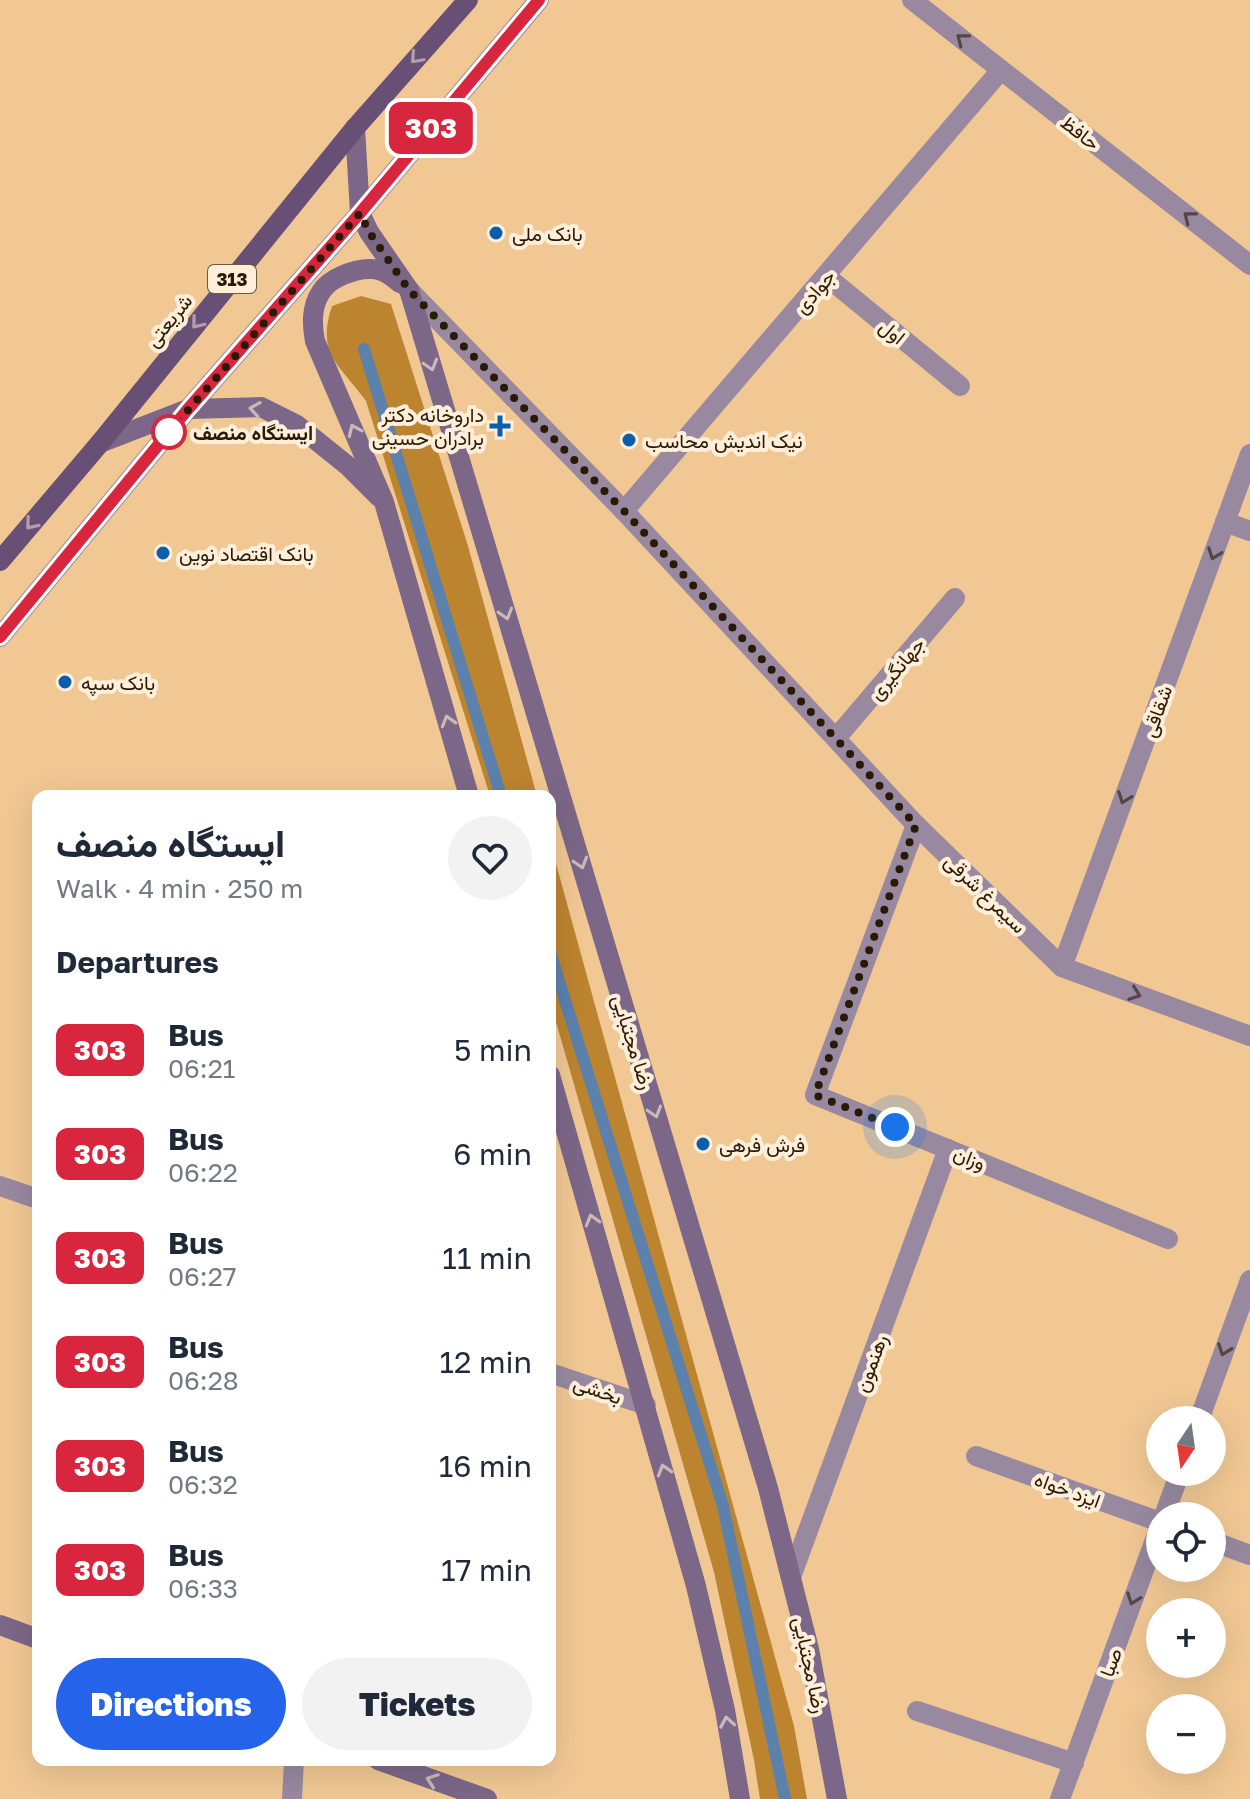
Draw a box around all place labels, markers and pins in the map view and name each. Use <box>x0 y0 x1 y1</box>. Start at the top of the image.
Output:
place label: بانک ملی <box>512 221 583 246</box>
marker: بانک ملی <box>487 224 505 242</box>
place label: داروخانه دکتر برادران حسینی <box>372 402 484 451</box>
marker: ایستگاه منصف <box>152 415 186 449</box>
marker: داروخانه دکتر برادران حسینی <box>491 417 509 435</box>
place label: ایستگاه منصف <box>193 420 313 445</box>
place label: نیک اندیش محاسب <box>645 428 803 453</box>
marker: نیک اندیش محاسب <box>620 431 638 449</box>
place label: بانک اقتصاد نوین <box>179 541 314 567</box>
marker: بانک اقتصاد نوین <box>154 544 172 562</box>
place label: بانک سپه <box>81 670 155 697</box>
marker: بانک سپه <box>56 673 74 691</box>
place label: فرش فرهی <box>719 1132 805 1158</box>
marker: فرش فرهی <box>694 1135 712 1153</box>

